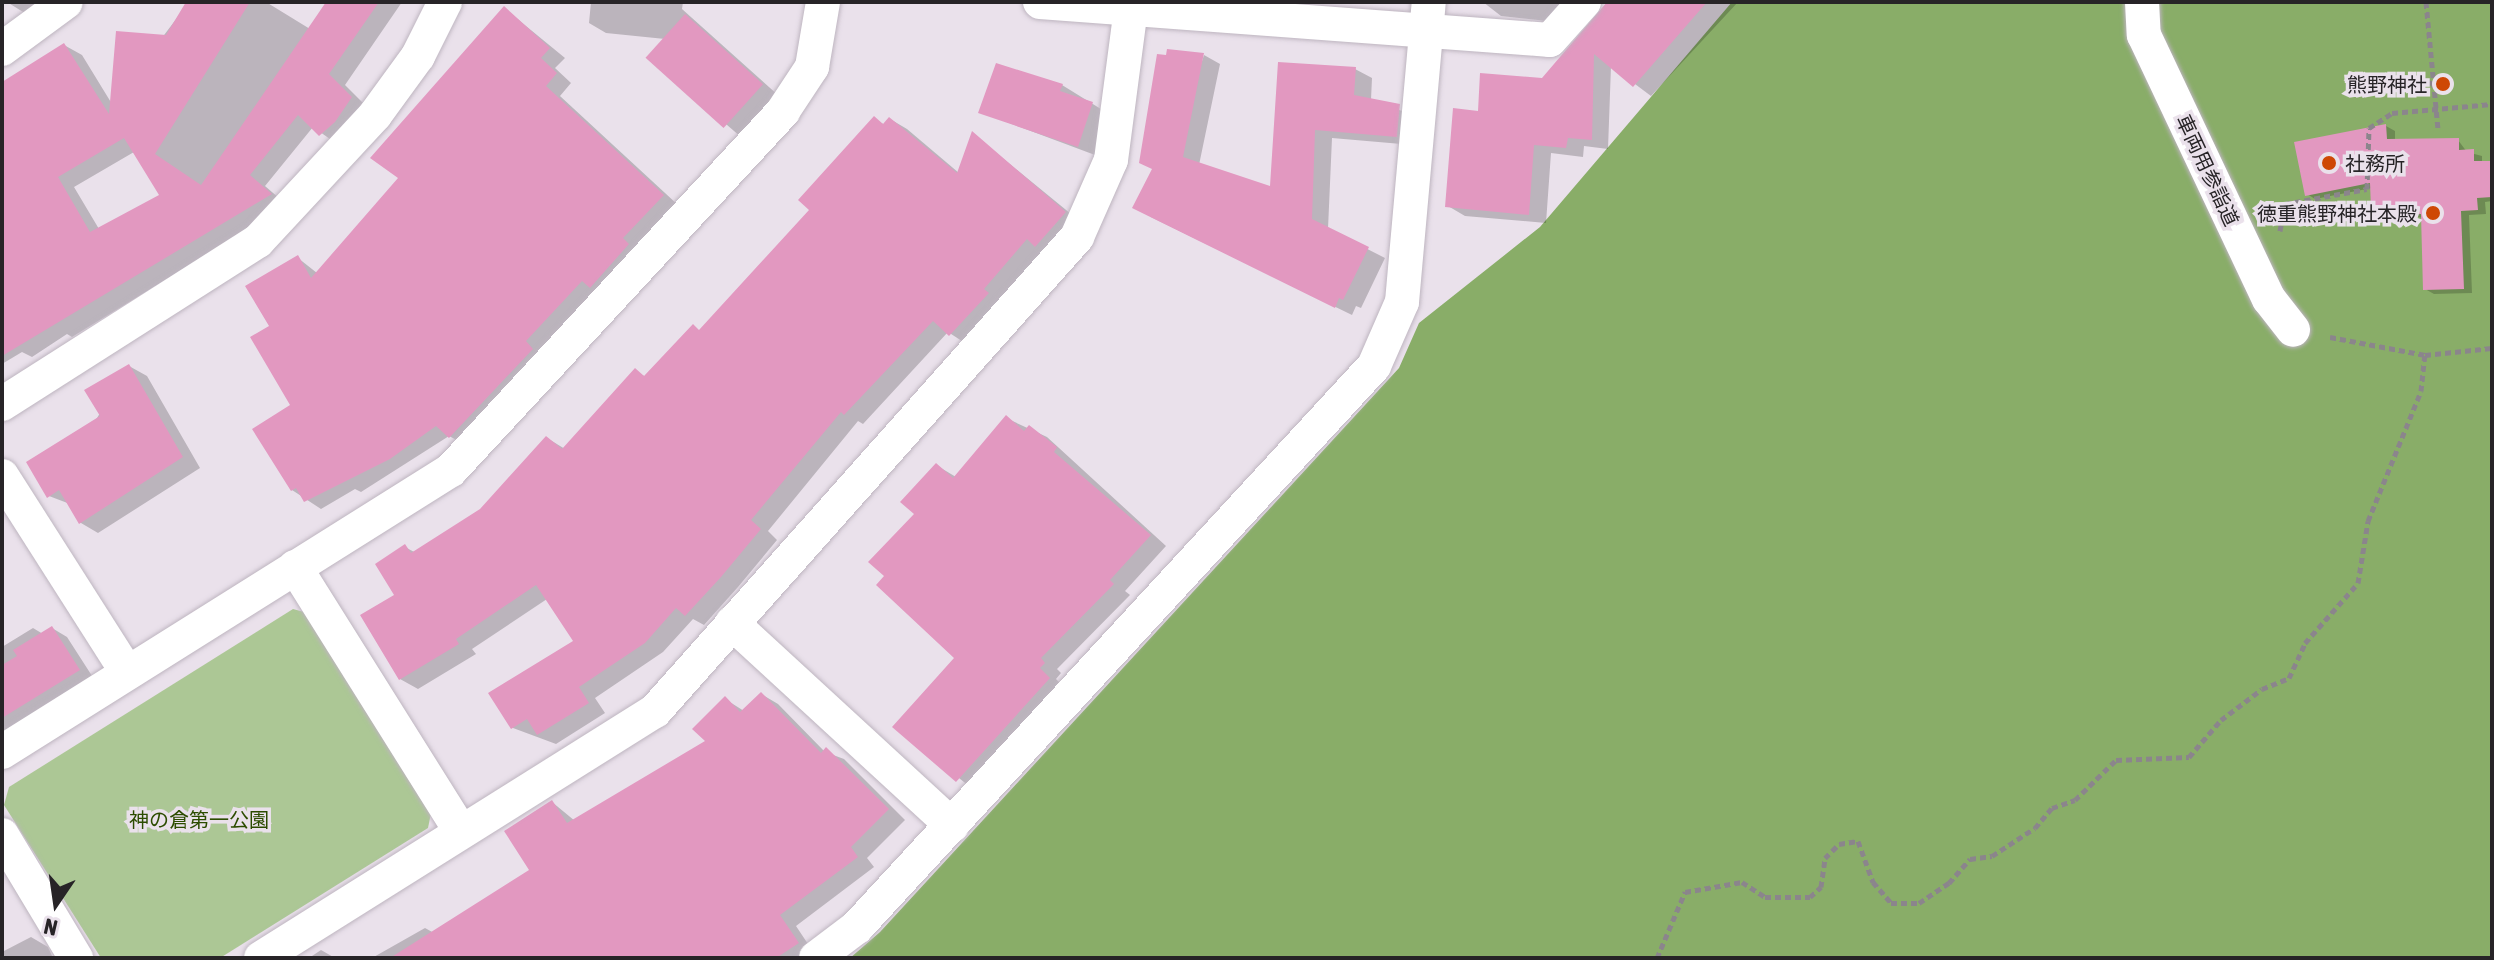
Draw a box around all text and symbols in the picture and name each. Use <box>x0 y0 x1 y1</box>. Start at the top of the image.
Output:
place label: 熊野神社 <box>2347 72 2427 96</box>
marker: 熊野神社 <box>2434 75 2452 93</box>
street label: 車両用参詣道 <box>2172 111 2244 229</box>
place label: 社務所 <box>2345 151 2405 175</box>
marker: 社務所 <box>2320 154 2338 172</box>
place label: 徳重熊野神社本殿 <box>2257 201 2417 225</box>
marker: 徳重熊野神社本殿 <box>2424 204 2442 222</box>
park label: 神の倉第一公園 <box>129 807 269 831</box>
north arrow <box>16 864 96 944</box>
text: N <box>41 913 60 942</box>

